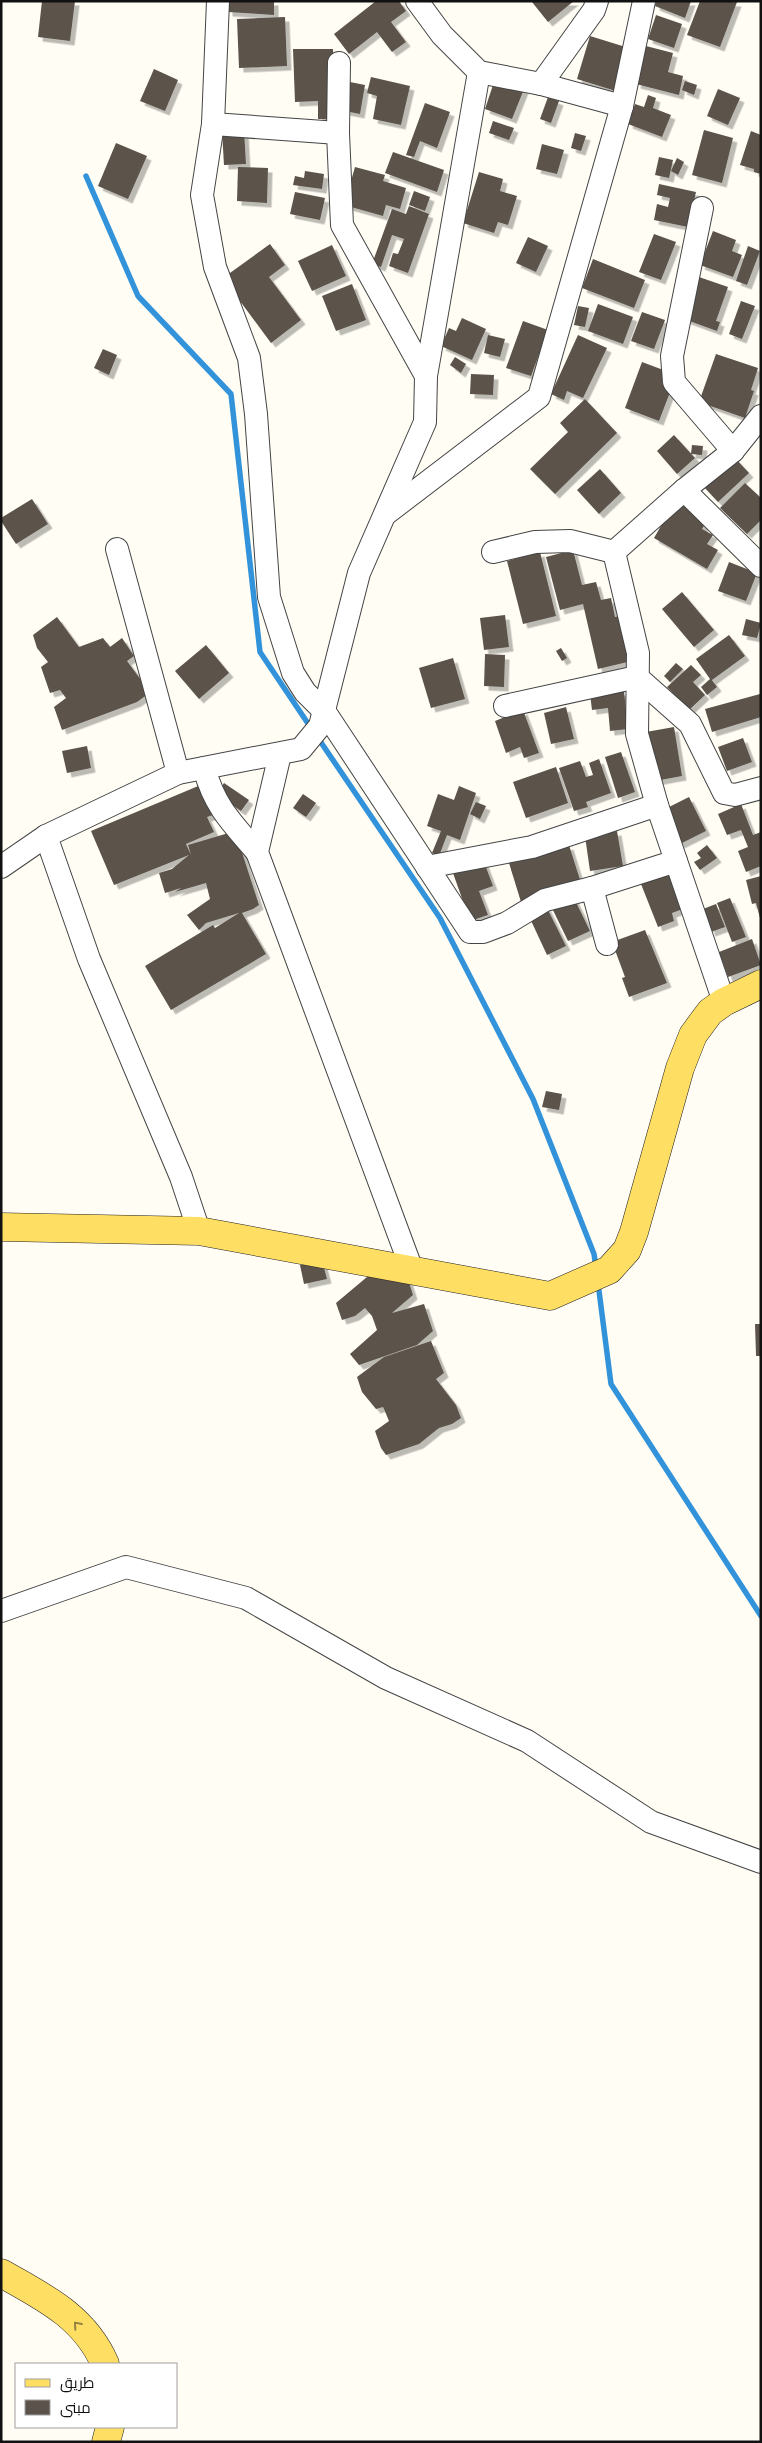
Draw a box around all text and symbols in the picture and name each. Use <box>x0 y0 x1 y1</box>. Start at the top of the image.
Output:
one-way arrow <box>74 2321 83 2330</box>
legend <box>15 2363 178 2428</box>
text: طريق <box>60 2374 94 2393</box>
text: مبنى <box>60 2399 91 2418</box>

